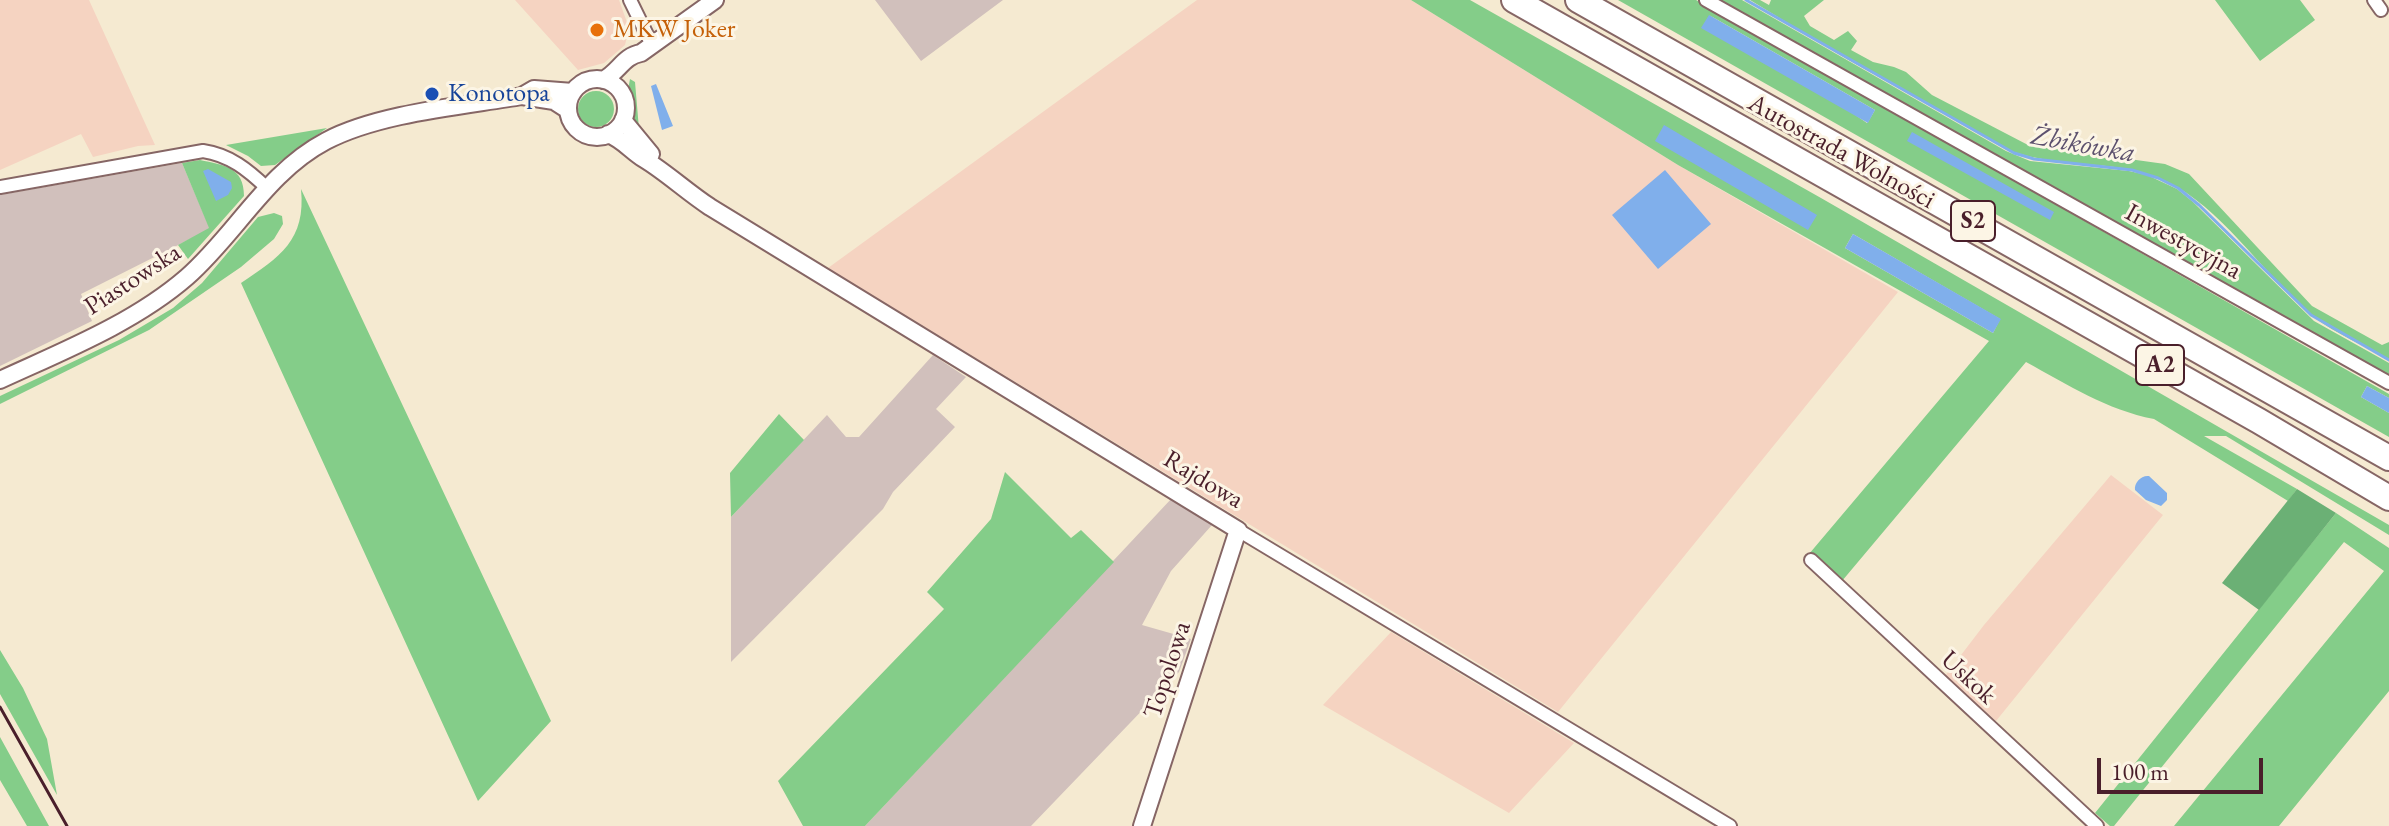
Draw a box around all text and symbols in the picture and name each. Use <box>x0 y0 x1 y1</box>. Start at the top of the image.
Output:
place label: MKW Joker <box>613 14 735 46</box>
marker: MKW Joker <box>588 21 606 39</box>
place label: Konotopa <box>448 78 550 110</box>
marker: Konotopa <box>423 85 441 103</box>
street label: Autostrada Wolności <box>1742 88 1940 216</box>
water label: Żbikówka <box>2028 119 2138 171</box>
street label: Inwestycyjna <box>2119 197 2247 287</box>
road number: S2 <box>1951 201 1995 241</box>
street label: Piastowska <box>79 237 187 323</box>
road number: A2 <box>2136 345 2184 385</box>
street label: Rajdowa <box>1157 444 1249 516</box>
street label: Topolowa <box>1138 618 1198 722</box>
street label: Uskok <box>1934 645 2002 711</box>
scale bar <box>2101 742 2267 792</box>
text: 100 m <box>2111 756 2169 787</box>

